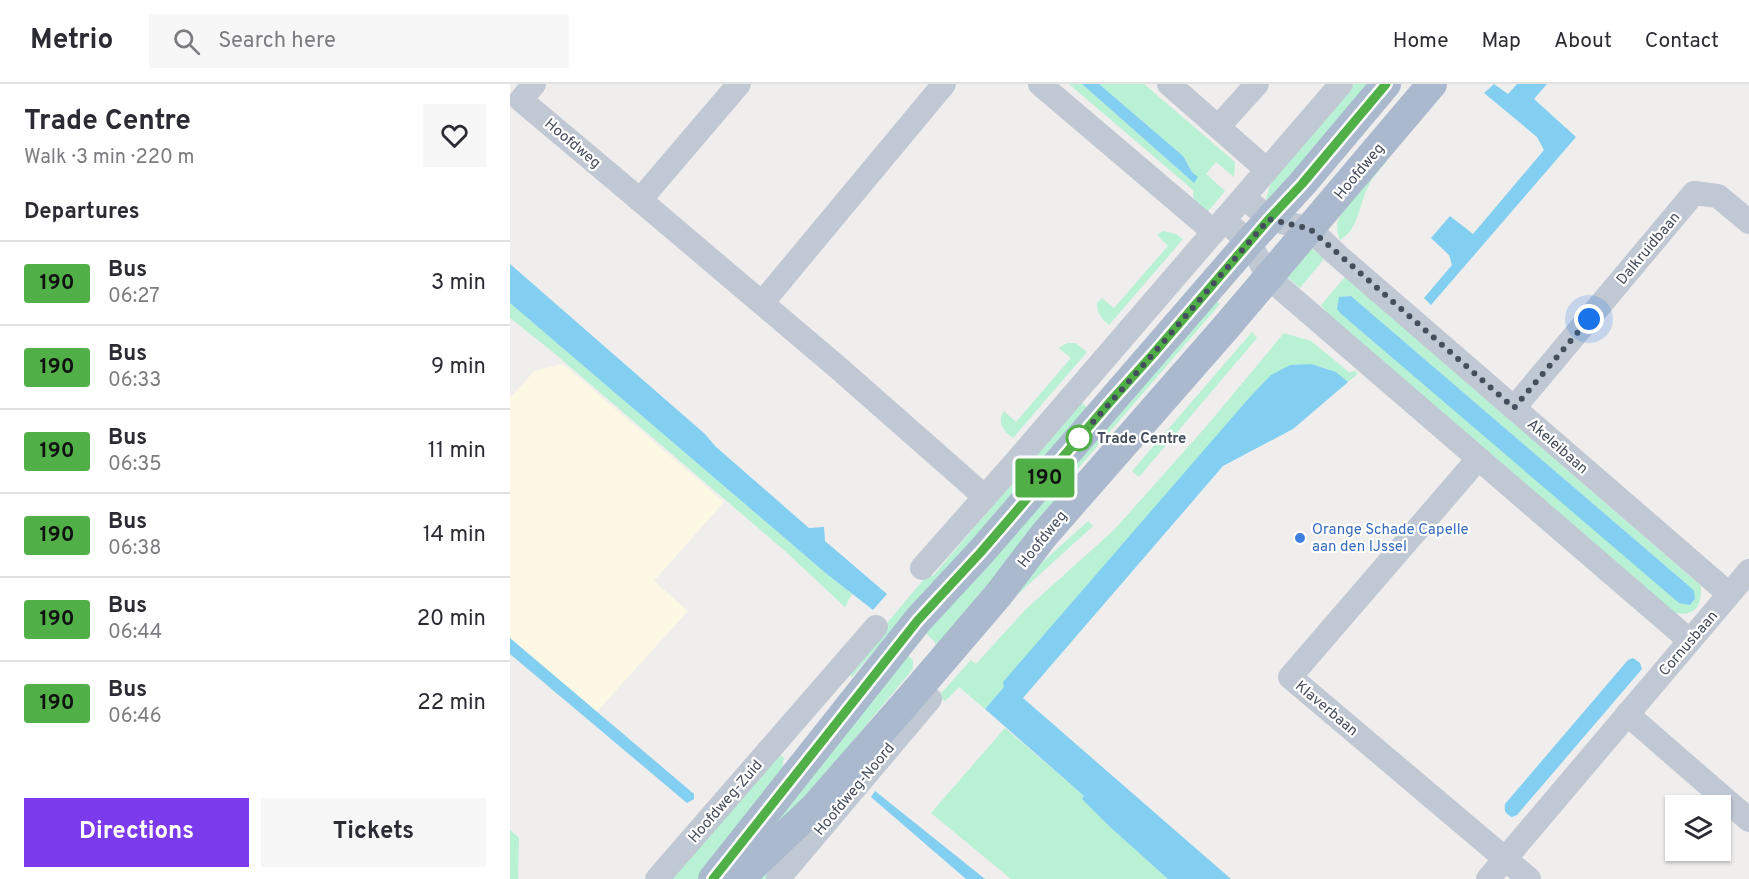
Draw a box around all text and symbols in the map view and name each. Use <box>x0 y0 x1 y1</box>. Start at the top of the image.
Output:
search box <box>149 14 569 68</box>
text: Metrio <box>30 23 113 59</box>
icon: search <box>170 25 203 58</box>
text: Search here <box>218 28 336 55</box>
text: Home <box>1393 28 1449 55</box>
text: Map <box>1482 28 1521 55</box>
text: About <box>1554 28 1612 55</box>
text: Contact <box>1645 28 1719 55</box>
text: Trade Centre <box>24 104 191 140</box>
button: heart <box>423 104 486 167</box>
street label: Hoofdweg <box>540 115 604 173</box>
street label: Hoofdweg <box>1331 140 1389 204</box>
text: Walk · 3 min · 220 m <box>24 145 194 171</box>
text: Departures <box>24 199 140 226</box>
street label: Dalkruidbaan <box>1613 209 1685 289</box>
text: Bus <box>108 257 147 284</box>
text: 190 <box>39 270 75 297</box>
text: 3 min <box>431 270 486 297</box>
text: 06:27 <box>108 284 160 310</box>
your location <box>1574 304 1604 334</box>
text: Bus <box>108 341 147 368</box>
text: 190 <box>39 354 75 381</box>
text: 9 min <box>431 354 486 381</box>
text: 06:33 <box>108 368 161 394</box>
street label: Akeleibaan <box>1523 415 1591 479</box>
text: Bus <box>108 425 147 452</box>
marker: Trade Centre <box>1066 425 1092 451</box>
place label: Trade Centre <box>1097 430 1186 449</box>
text: 190 <box>39 438 75 465</box>
text: 11 min <box>428 438 486 465</box>
text: 06:35 <box>108 452 162 478</box>
line badge: 190 <box>1010 458 1080 498</box>
text: 190 <box>1027 465 1063 492</box>
street label: Hoofdweg <box>1014 508 1072 572</box>
text: Bus <box>108 509 147 536</box>
place label: Orange Schade Capelle aan den IJssel <box>1312 521 1469 557</box>
text: 190 <box>39 522 75 549</box>
text: 14 min <box>423 522 486 549</box>
marker: Orange Schade Capelle aan den IJssel <box>1293 531 1307 545</box>
text: 06:38 <box>108 536 162 562</box>
text: Bus <box>108 593 147 620</box>
text: 190 <box>39 606 75 633</box>
text: 20 min <box>417 606 486 633</box>
street label: Cornusbaan <box>1655 607 1723 681</box>
text: 06:44 <box>108 620 162 646</box>
text: Bus <box>108 677 147 704</box>
street label: Klaverbaan <box>1291 677 1361 741</box>
text: 190 <box>39 690 75 717</box>
text: 22 min <box>417 690 486 717</box>
text: 06:46 <box>108 704 162 730</box>
street label: Hoofdweg-Noord <box>811 740 899 840</box>
street label: Hoofdweg-Zuid <box>685 756 767 847</box>
map controls <box>1665 795 1731 861</box>
button: layers <box>1665 795 1731 861</box>
button: Directions <box>24 798 249 867</box>
button: Tickets <box>261 798 486 867</box>

